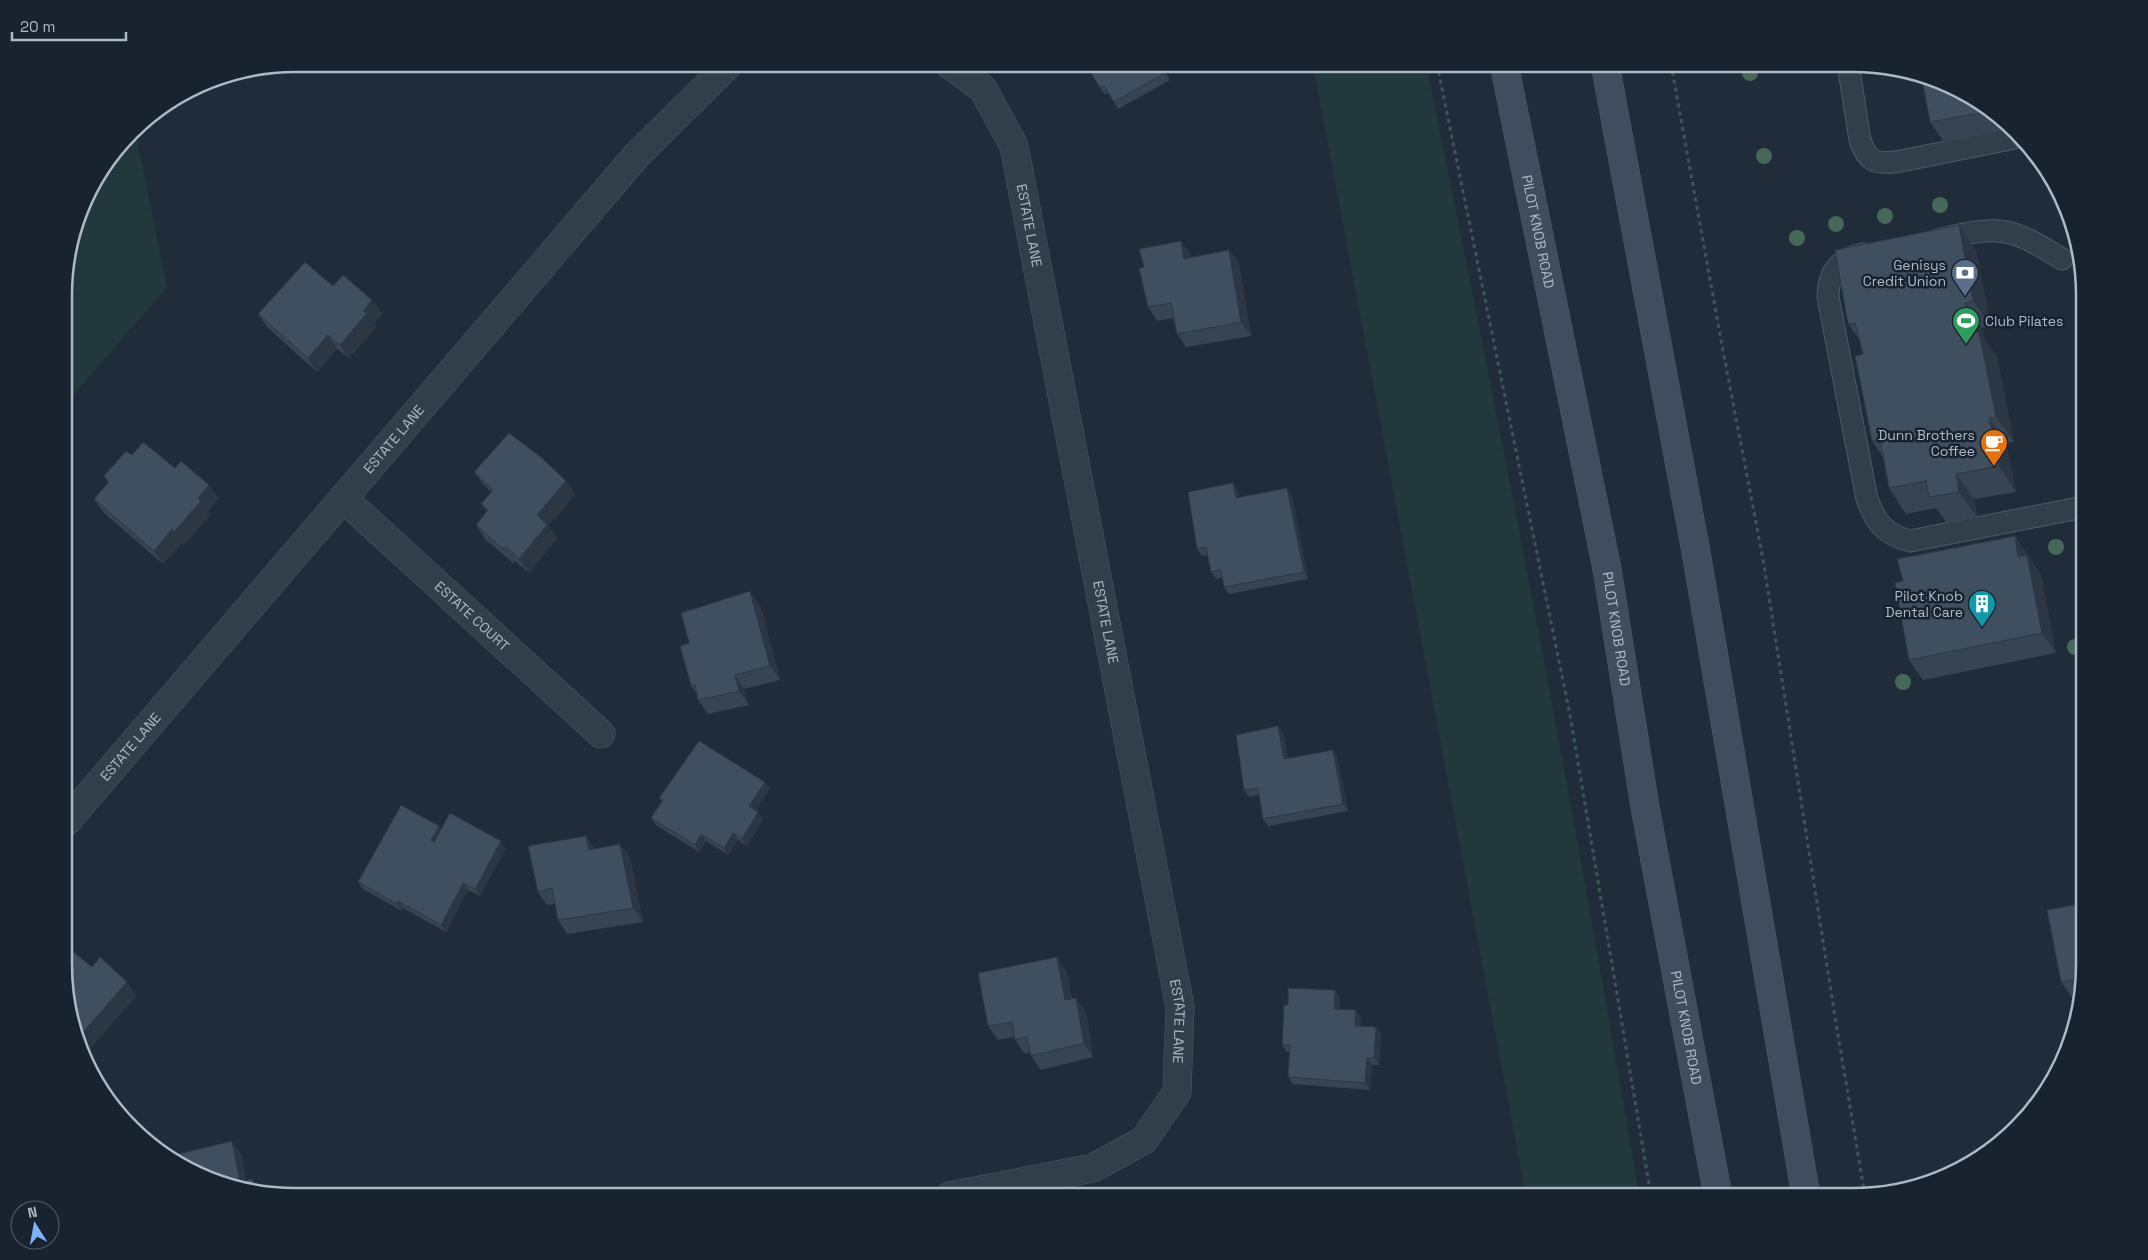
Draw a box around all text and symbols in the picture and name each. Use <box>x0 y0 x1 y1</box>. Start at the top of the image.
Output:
scale bar <box>12 10 126 42</box>
text: 20 m <box>20 17 55 36</box>
street label: PILOT KNOB ROAD <box>1518 173 1559 290</box>
street label: ESTATE LANE <box>1012 182 1046 269</box>
place label: Genisys Credit Union <box>1863 256 1946 290</box>
bank icon: Genisys Credit Union <box>1950 258 1980 297</box>
sports icon: Club Pilates <box>1951 306 1981 345</box>
place label: Club Pilates <box>1985 312 2063 330</box>
street label: ESTATE LANE <box>359 401 428 477</box>
place label: Dunn Brothers Coffee <box>1878 426 1975 460</box>
cafe icon: Dunn Brothers Coffee <box>1979 428 2009 467</box>
street label: PILOT KNOB ROAD <box>1599 570 1635 687</box>
street label: ESTATE COURT <box>431 577 513 655</box>
street label: ESTATE LANE <box>1089 579 1123 665</box>
place label: Pilot Knob Dental Care <box>1885 587 1963 621</box>
building icon: Pilot Knob Dental Care <box>1967 589 1997 628</box>
street label: ESTATE LANE <box>96 709 165 785</box>
street label: PILOT KNOB ROAD <box>1667 969 1706 1086</box>
street label: ESTATE LANE <box>1166 978 1190 1064</box>
north arrow <box>10 1200 60 1250</box>
text: N <box>26 1203 39 1222</box>

